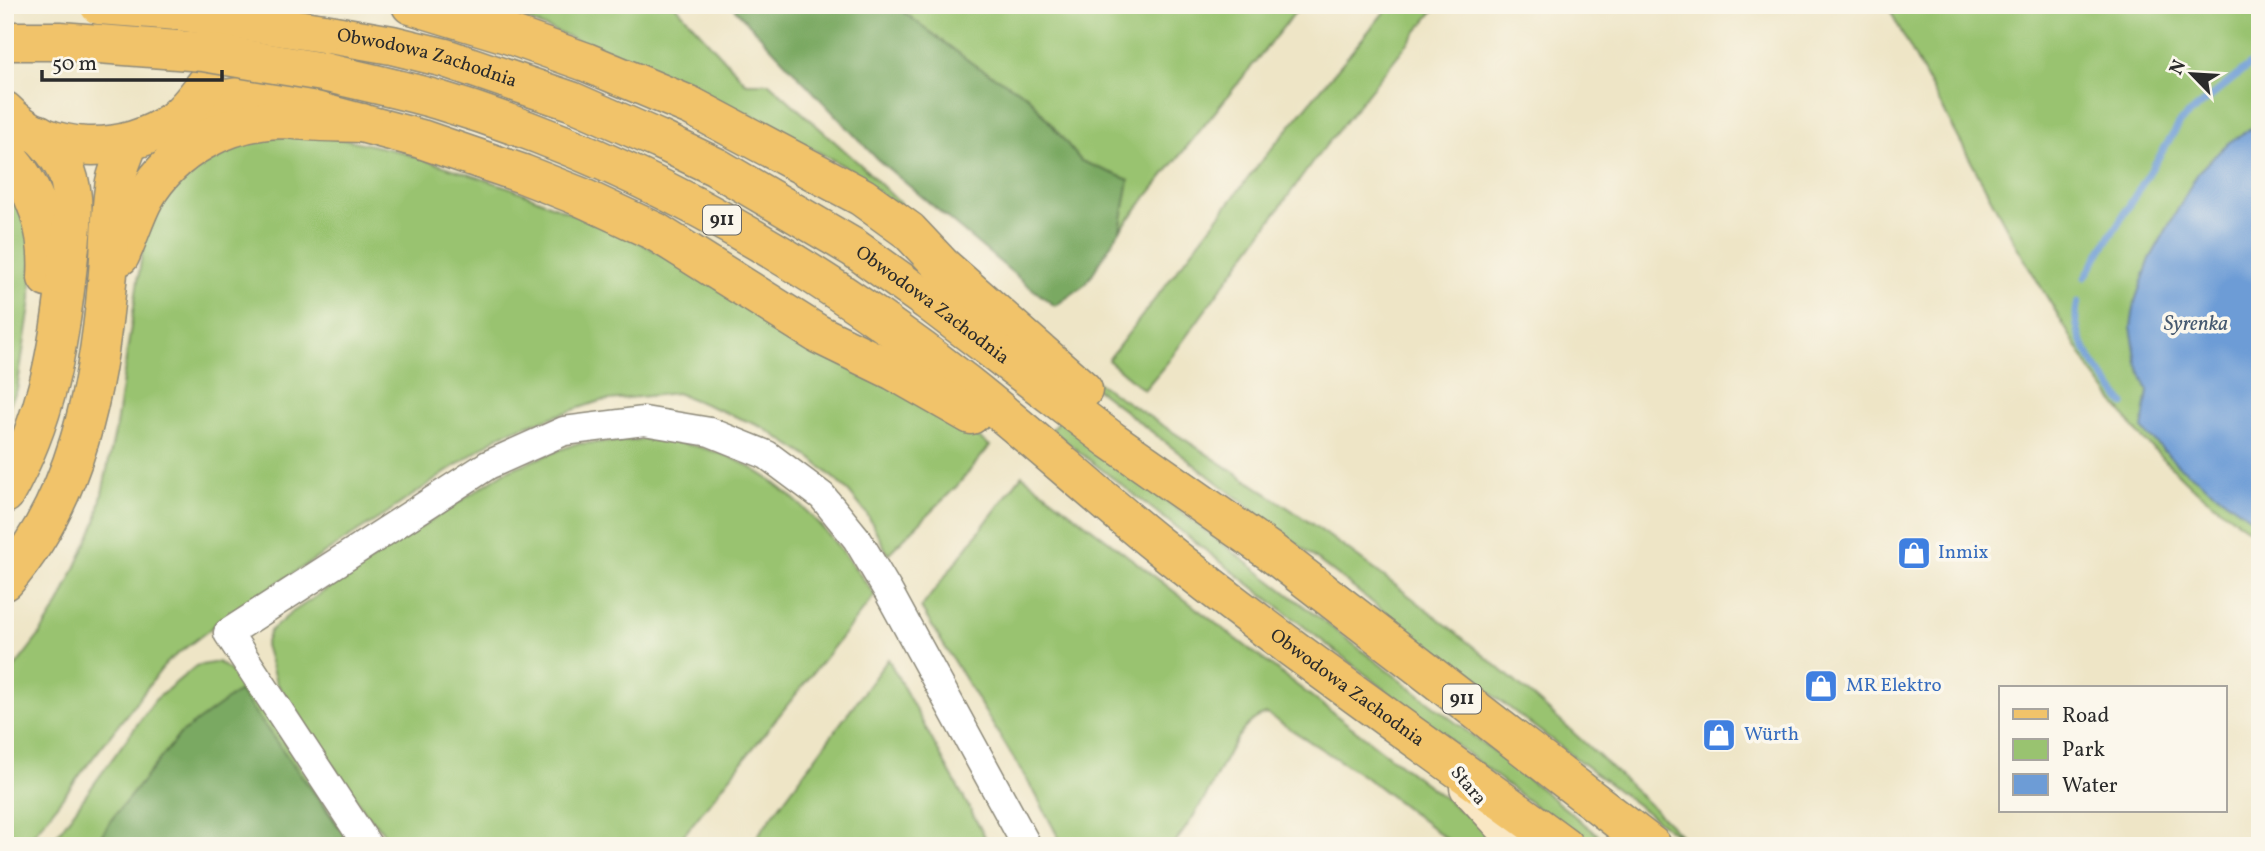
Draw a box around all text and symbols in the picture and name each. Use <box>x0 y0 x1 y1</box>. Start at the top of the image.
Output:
street label: Obwodowa Zachodnia <box>335 23 520 95</box>
scale bar <box>42 38 222 82</box>
north arrow <box>2156 38 2226 108</box>
text: 50 m <box>52 50 97 79</box>
text: N <box>2164 56 2193 79</box>
road number: 911 <box>703 205 741 234</box>
street label: Obwodowa Zachodnia <box>850 240 1014 371</box>
water label: Syrenka <box>2164 310 2228 339</box>
shop icon: Inmix <box>1895 534 1933 572</box>
place label: Inmix <box>1938 540 1989 566</box>
street label: Obwodowa Zachodnia <box>1264 623 1430 753</box>
shop icon: MR Elektro <box>1802 667 1840 705</box>
place label: MR Elektro <box>1846 673 1942 699</box>
road number: 911 <box>1443 684 1481 714</box>
legend <box>1999 686 2226 812</box>
text: Road <box>2062 702 2109 731</box>
shop icon: Würth <box>1700 716 1738 754</box>
place label: Würth <box>1744 722 1799 748</box>
text: Park <box>2062 736 2105 765</box>
street label: Stara <box>1444 761 1492 811</box>
text: Water <box>2062 772 2118 801</box>

